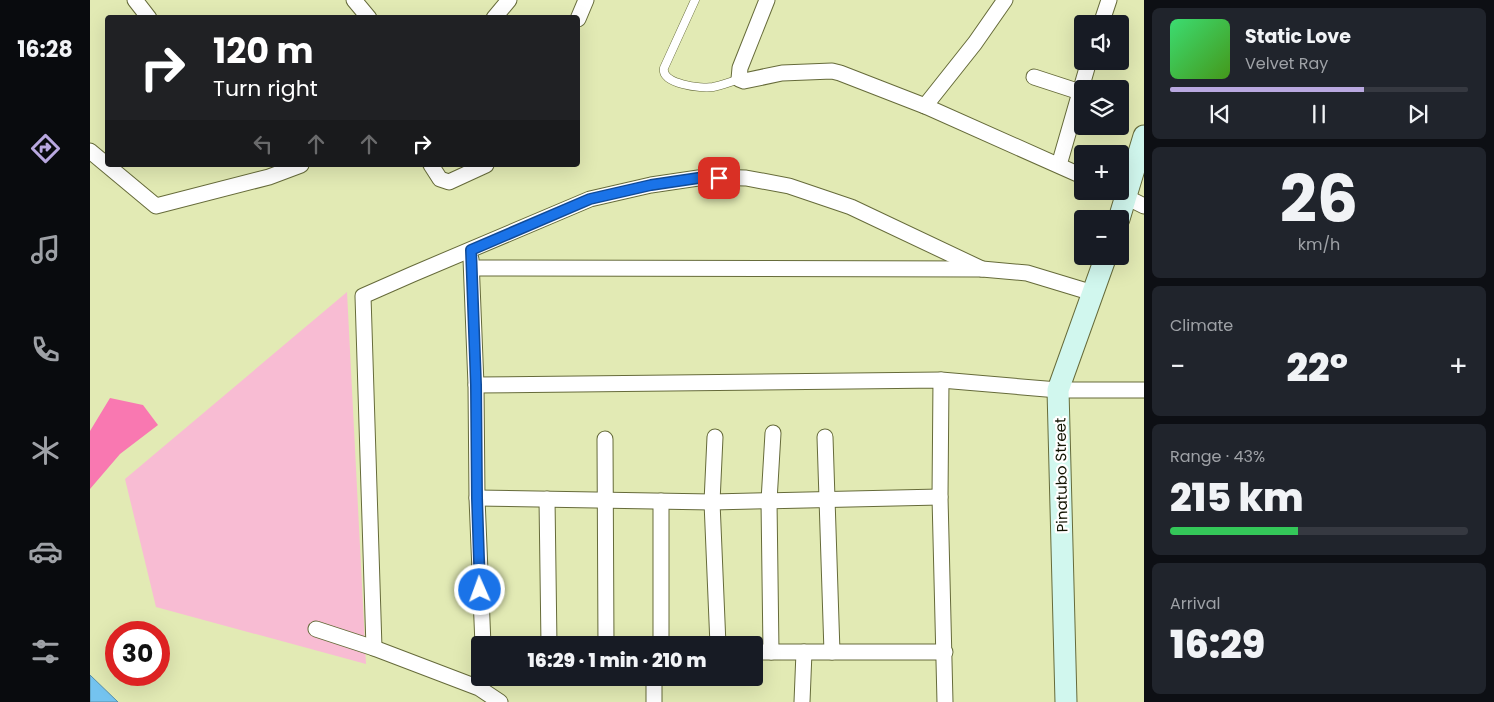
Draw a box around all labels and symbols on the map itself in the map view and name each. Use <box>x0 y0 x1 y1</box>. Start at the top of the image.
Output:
pin <box>698 157 740 199</box>
street label: Pinatubo Street <box>1049 417 1073 533</box>
position arrow <box>453 563 505 615</box>
speed limit sign: 30 <box>105 621 170 686</box>

